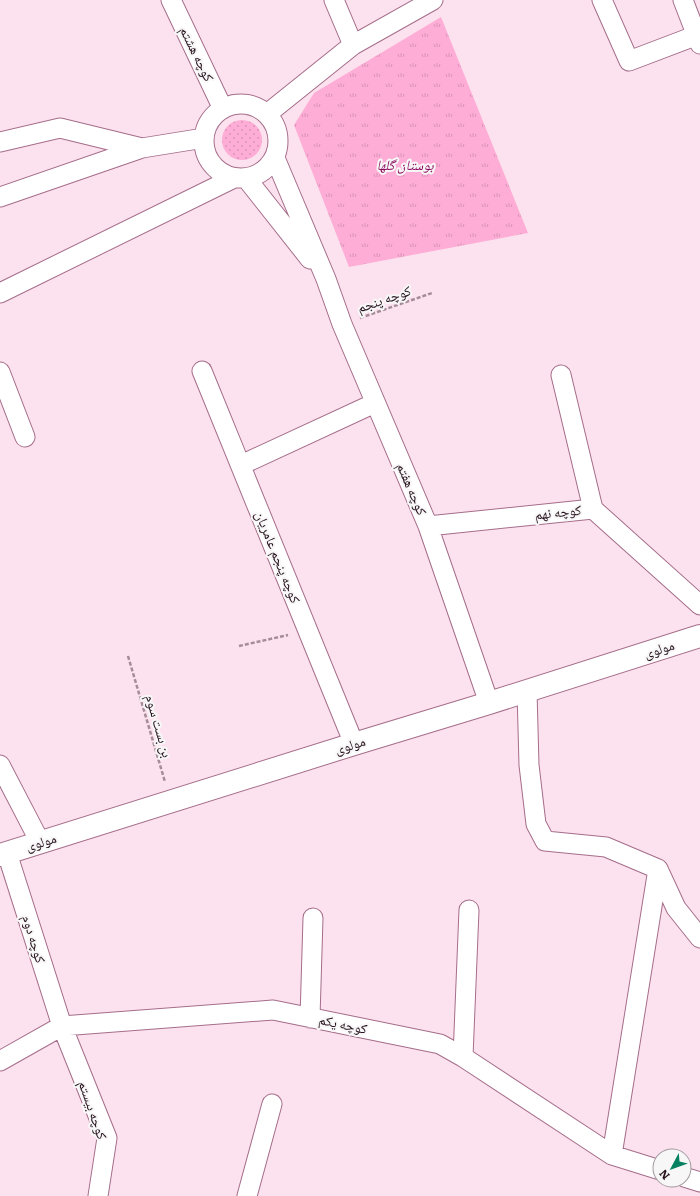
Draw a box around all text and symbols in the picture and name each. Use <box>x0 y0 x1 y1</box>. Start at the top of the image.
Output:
street label: کوچه هشتم <box>175 23 220 85</box>
park label: بوستان گلها <box>376 154 434 174</box>
street label: کوچه پنجم <box>354 279 414 318</box>
street label: کوچه هفتم <box>392 459 433 519</box>
street label: کوچه نهم <box>533 499 583 524</box>
street label: کوچه پنجم عامریان <box>250 507 307 606</box>
street label: مولوی <box>641 634 677 662</box>
street label: بن بست سوم <box>140 692 179 760</box>
street label: مولوی <box>332 730 368 758</box>
street label: مولوی <box>23 827 59 855</box>
street label: کوچه دوم <box>17 912 52 966</box>
street label: کوچه یکم <box>317 1008 369 1039</box>
street label: کوچه بیستم <box>74 1078 113 1142</box>
north arrow <box>652 1148 692 1188</box>
text: N <box>655 1166 673 1184</box>

